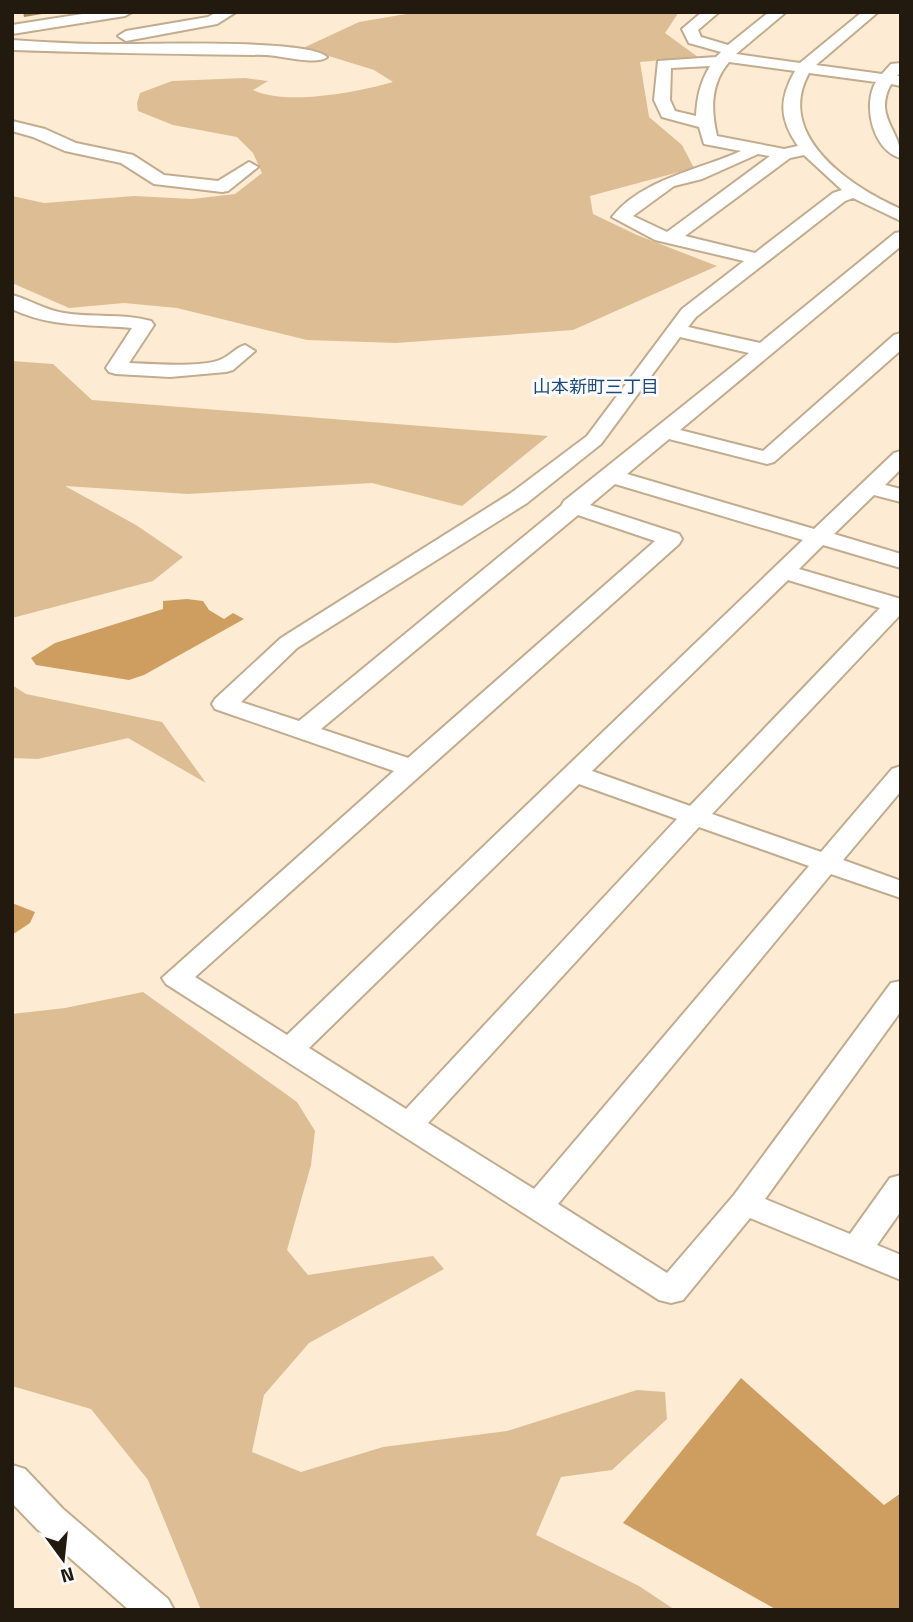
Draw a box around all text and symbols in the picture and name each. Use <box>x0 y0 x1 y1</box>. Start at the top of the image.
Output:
district label: 山本新町三丁目 <box>533 373 659 400</box>
north arrow <box>28 1524 98 1594</box>
text: N <box>57 1560 78 1592</box>

